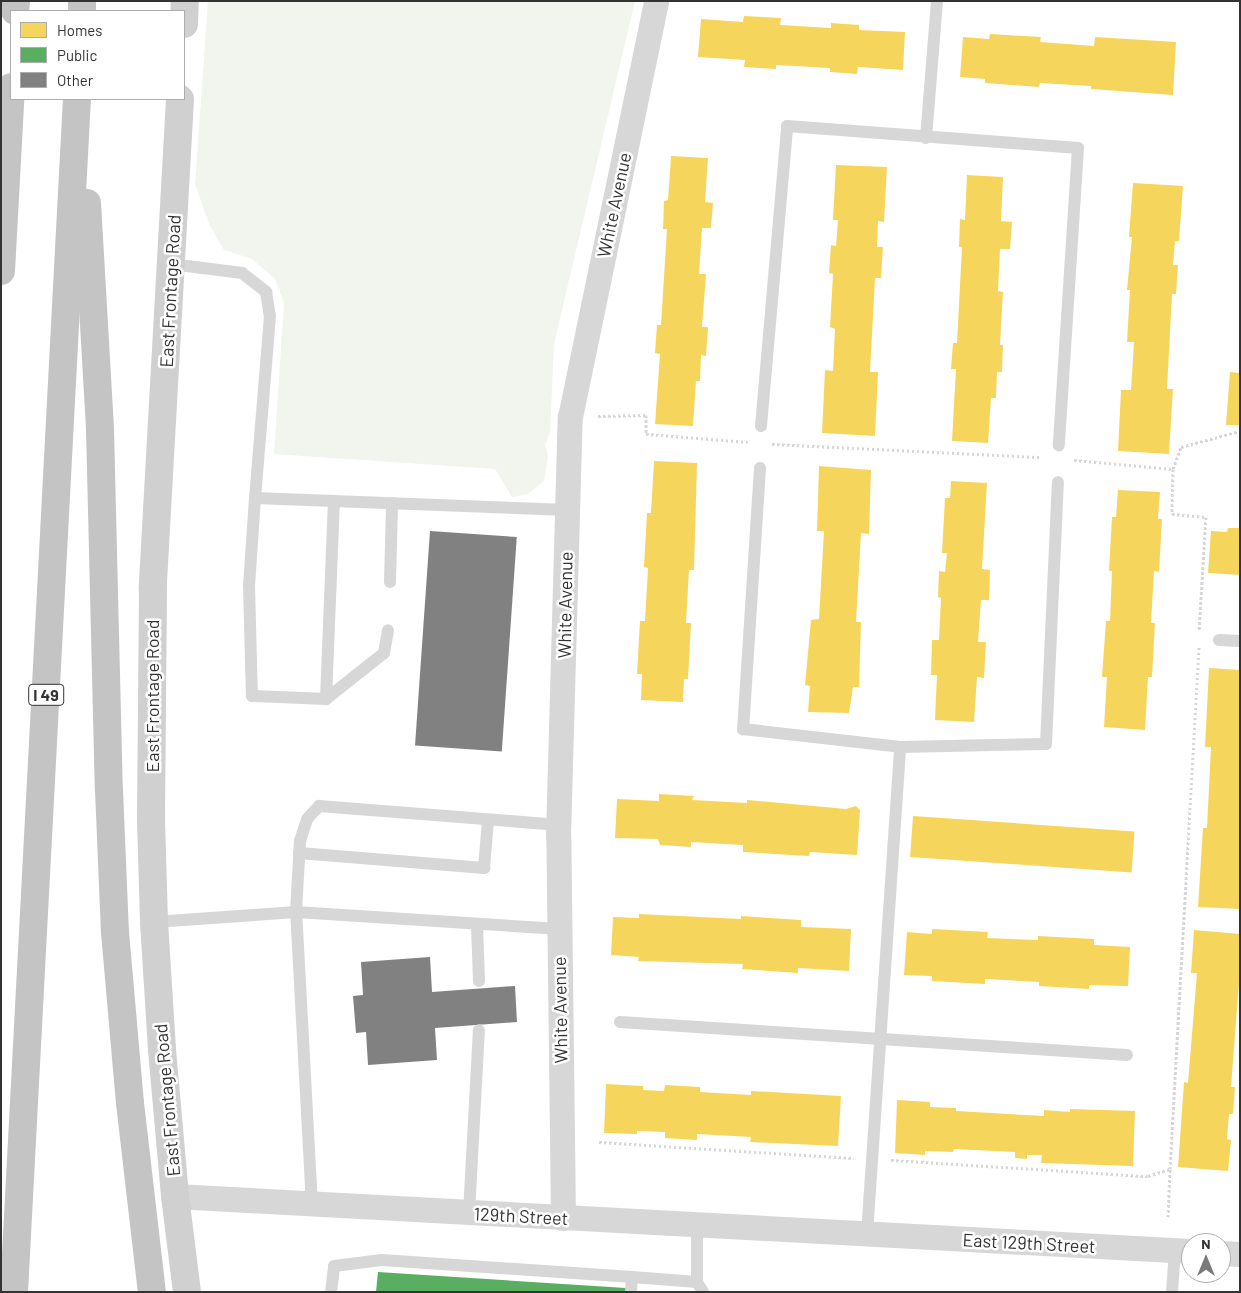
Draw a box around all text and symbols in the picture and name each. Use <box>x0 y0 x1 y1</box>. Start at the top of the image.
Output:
legend <box>10 10 185 100</box>
text: Homes <box>57 21 102 39</box>
text: Public <box>57 46 97 64</box>
text: Other <box>57 71 93 89</box>
street label: White Avenue <box>592 151 636 259</box>
street label: East Frontage Road <box>155 214 185 368</box>
street label: White Avenue <box>553 551 577 659</box>
street label: East Frontage Road <box>141 619 163 773</box>
road number: I 49 <box>27 682 65 708</box>
street label: White Avenue <box>548 956 572 1064</box>
street label: East Frontage Road <box>150 1023 184 1177</box>
street label: 129th Street <box>473 1203 569 1229</box>
street label: East 129th Street <box>962 1229 1096 1257</box>
north arrow <box>1181 1233 1231 1283</box>
text: N <box>1201 1235 1211 1252</box>

